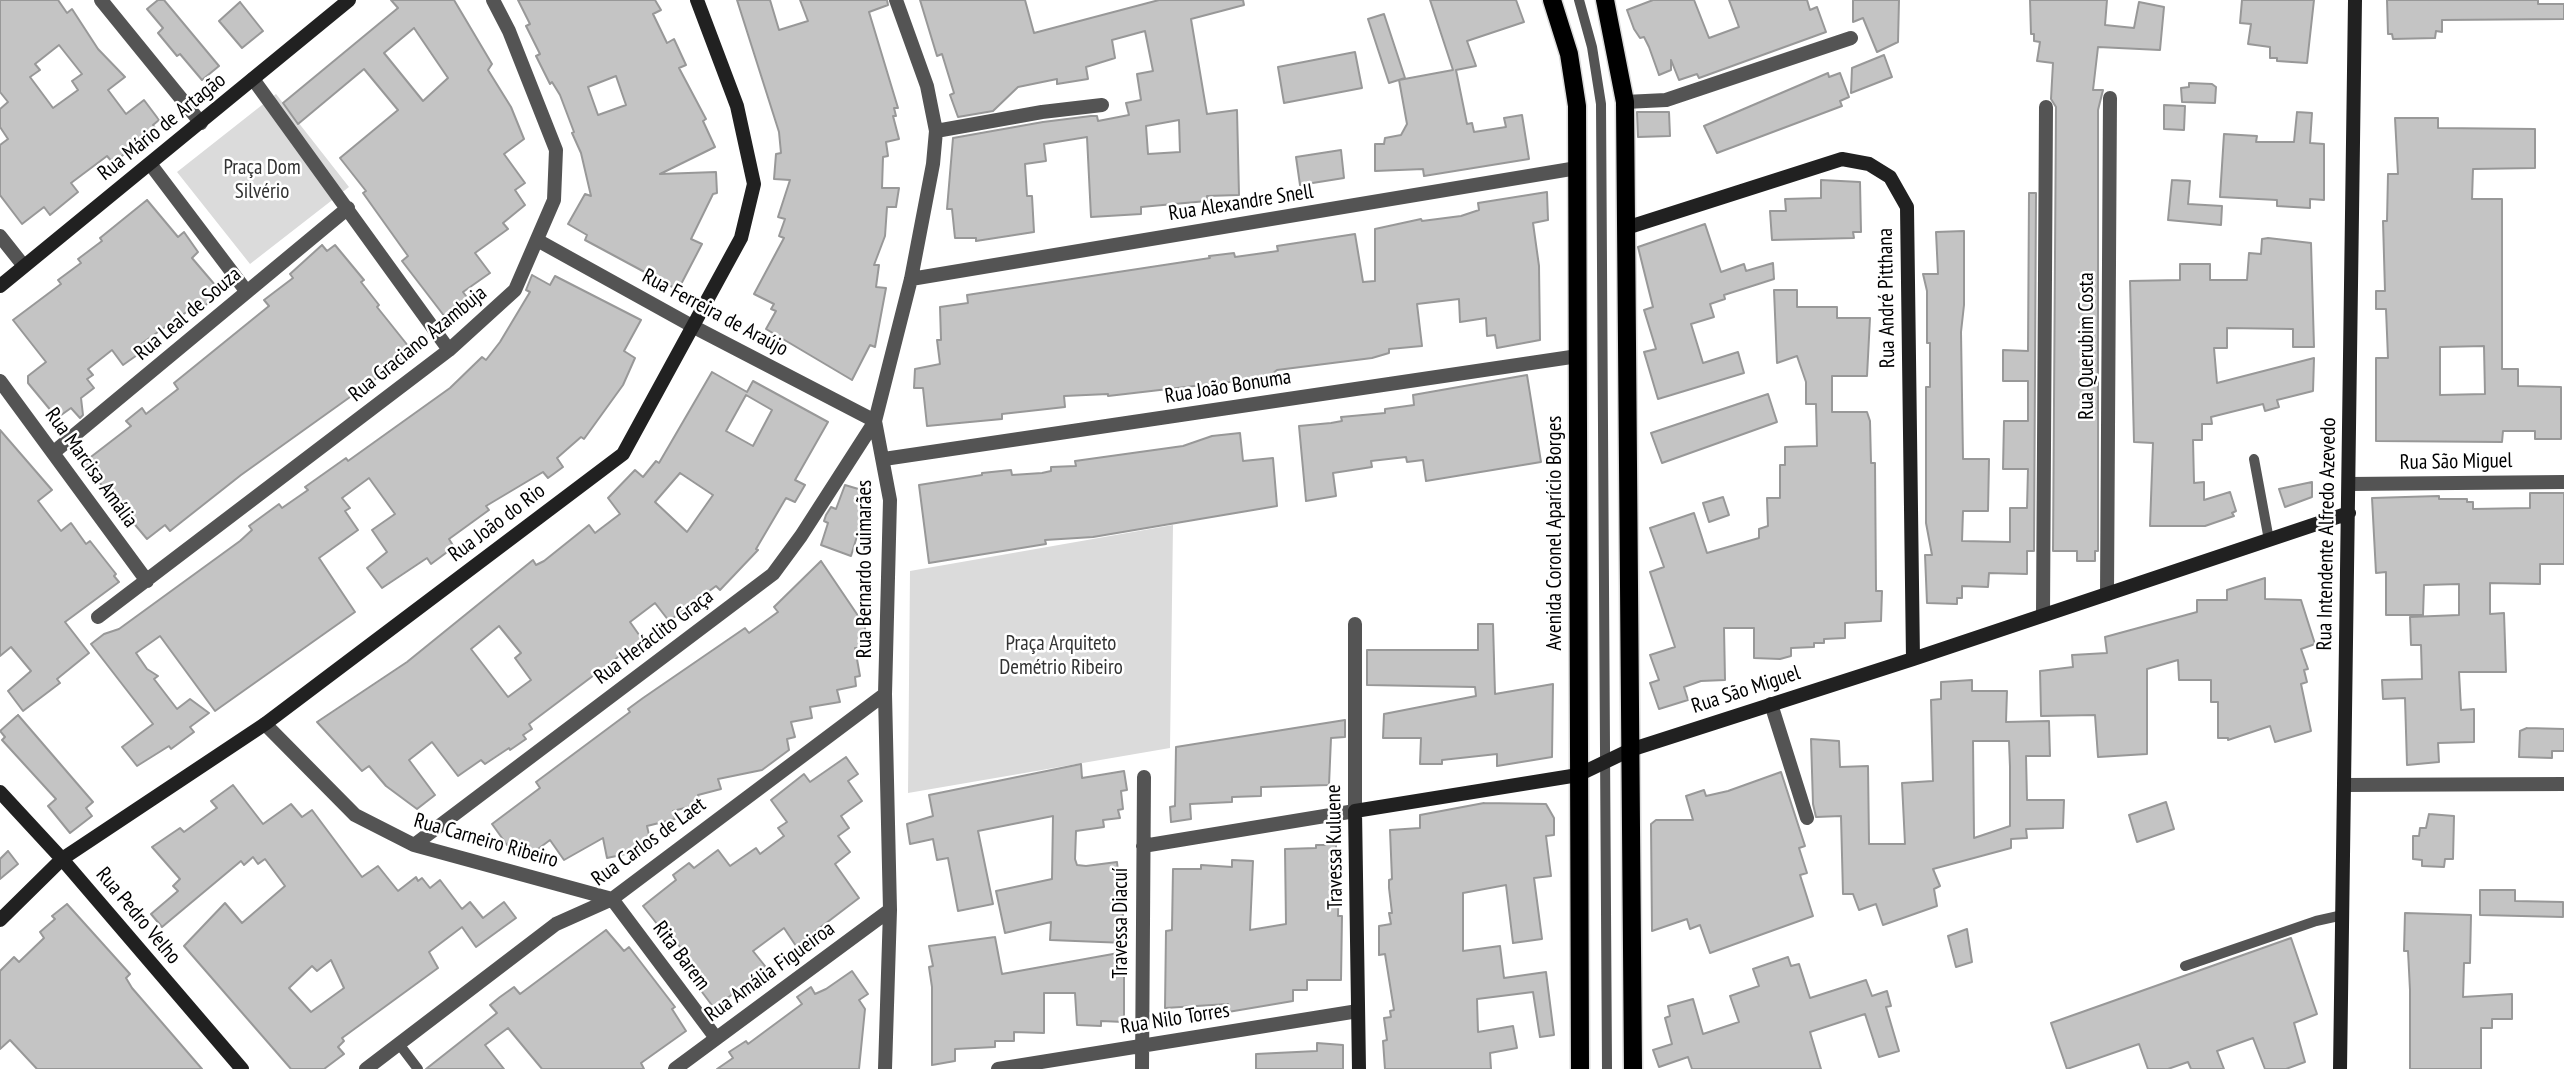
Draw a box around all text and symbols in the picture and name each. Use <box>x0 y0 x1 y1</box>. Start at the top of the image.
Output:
street label: Rua Mário de Artagão <box>93 68 231 186</box>
park label: Praça Dom Silvério <box>223 155 301 205</box>
street label: Rua Alexandre Snell <box>1167 179 1315 227</box>
street label: Rua André Pitthana <box>1873 228 1901 368</box>
street label: Rua Leal de Souza <box>129 262 247 366</box>
street label: Rua Ferreira de Araújo <box>638 264 792 362</box>
street label: Rua Querubim Costa <box>2074 272 2100 420</box>
street label: Rua Graciano Azambuja <box>344 281 492 407</box>
street label: Rua João Bonuma <box>1163 365 1293 409</box>
street label: Rua Marcisa Amália <box>39 403 143 533</box>
street label: Avenida Coronel Aparício Borges <box>1542 416 1568 650</box>
street label: Rua Intendente Alfredo Azevedo <box>2312 417 2342 651</box>
street label: Rua São Miguel <box>2399 448 2513 476</box>
street label: Rua João do Rio <box>444 479 550 567</box>
street label: Rua Bernardo Guimarães <box>852 480 878 658</box>
street label: Rua Heráclito Graça <box>589 584 719 690</box>
park label: Praça Arquiteto Demétrio Ribeiro <box>999 631 1123 681</box>
street label: Rua São Miguel <box>1689 661 1803 719</box>
street label: Travessa Kuluene <box>1321 784 1349 910</box>
street label: Rua Carlos de Laet <box>587 792 711 892</box>
street label: Rua Carneiro Ribeiro <box>411 808 561 874</box>
street label: Rua Pedro Velho <box>90 863 186 969</box>
street label: Travessa Diacuí <box>1108 868 1134 978</box>
street label: Rua Amália Figueiroa <box>700 916 840 1028</box>
street label: Rita Barem <box>647 917 715 995</box>
street label: Rua Nilo Torres <box>1119 998 1231 1040</box>

